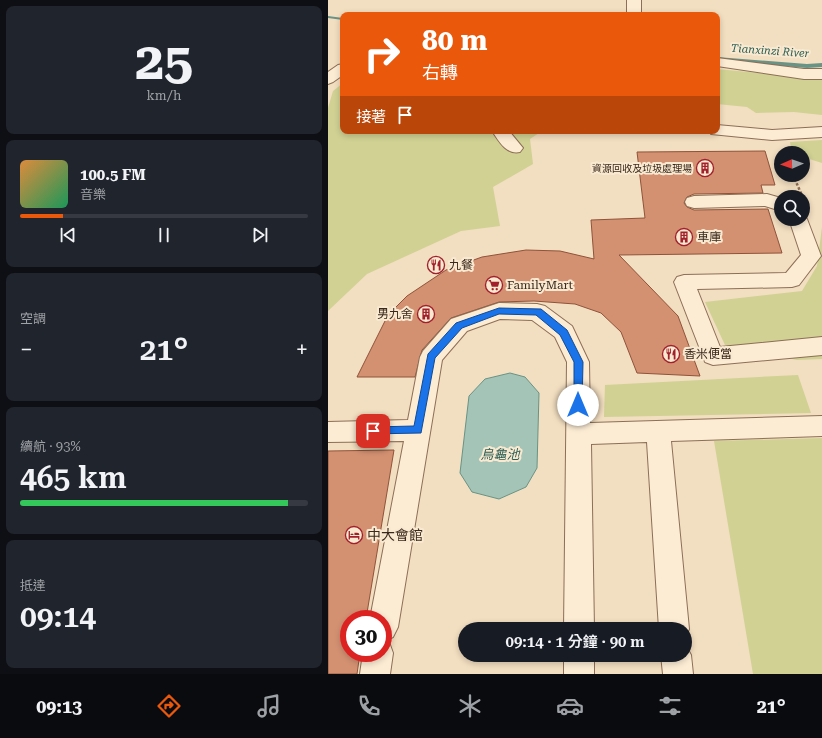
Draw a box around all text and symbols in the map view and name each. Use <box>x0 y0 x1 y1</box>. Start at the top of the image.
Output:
text: 80 m <box>422 24 487 57</box>
icon: right <box>356 28 408 80</box>
text: 25 <box>135 31 193 92</box>
water label: Tianxinzi River <box>730 42 810 60</box>
text: 右轉 <box>422 62 458 83</box>
text: km/h <box>147 88 181 103</box>
icon: arrive <box>394 104 416 126</box>
text: 接著 <box>356 108 386 126</box>
north arrow <box>774 146 810 182</box>
map controls <box>774 146 810 226</box>
building icon: 資源回收及垃圾處理場 <box>695 158 715 178</box>
place label: 資源回收及垃圾處理場 <box>592 163 692 174</box>
text: 100.5 FM <box>80 166 146 184</box>
text: 音樂 <box>80 187 106 202</box>
button: search <box>774 190 810 226</box>
icon: previous <box>57 224 79 246</box>
icon: pause <box>153 224 175 246</box>
icon: next <box>249 224 271 246</box>
building icon: 車庫 <box>674 227 694 247</box>
place label: 車庫 <box>697 230 721 244</box>
restaurant icon: 九餐 <box>426 255 446 275</box>
place label: 九餐 <box>449 258 473 272</box>
supermarket icon: FamilyMart <box>484 275 504 295</box>
place label: FamilyMart <box>507 278 574 292</box>
building icon: 男九舍 <box>416 304 436 324</box>
place label: 男九舍 <box>377 307 413 321</box>
text: 空調 <box>20 311 46 326</box>
text: 21° <box>140 332 188 367</box>
text: − <box>20 337 32 362</box>
text: + <box>296 337 308 362</box>
restaurant icon: 香米便當 <box>661 344 681 364</box>
place label: 香米便當 <box>684 347 732 361</box>
position arrow <box>557 384 599 426</box>
pin <box>356 414 390 448</box>
icon: arrive <box>362 420 384 442</box>
text: 續航 · 93% <box>20 439 81 454</box>
water label: 烏龜池 <box>480 447 521 462</box>
text: 465 km <box>20 460 127 495</box>
hotel icon: 中大會館 <box>344 525 364 545</box>
place label: 中大會館 <box>367 527 423 543</box>
text: 抵達 <box>20 578 46 593</box>
text: 09:14 <box>20 599 96 634</box>
speed limit sign: 30 <box>340 610 392 662</box>
text: 09:14 · 1 分鐘 · 90 m <box>506 633 645 651</box>
icon: directions <box>155 692 183 720</box>
icon: music <box>255 692 283 720</box>
icon: phone <box>355 692 383 720</box>
icon: climate <box>456 692 484 720</box>
icon: car <box>556 692 584 720</box>
icon: filters <box>656 692 684 720</box>
text: 09:13 <box>36 696 82 717</box>
text: 21° <box>757 696 786 717</box>

